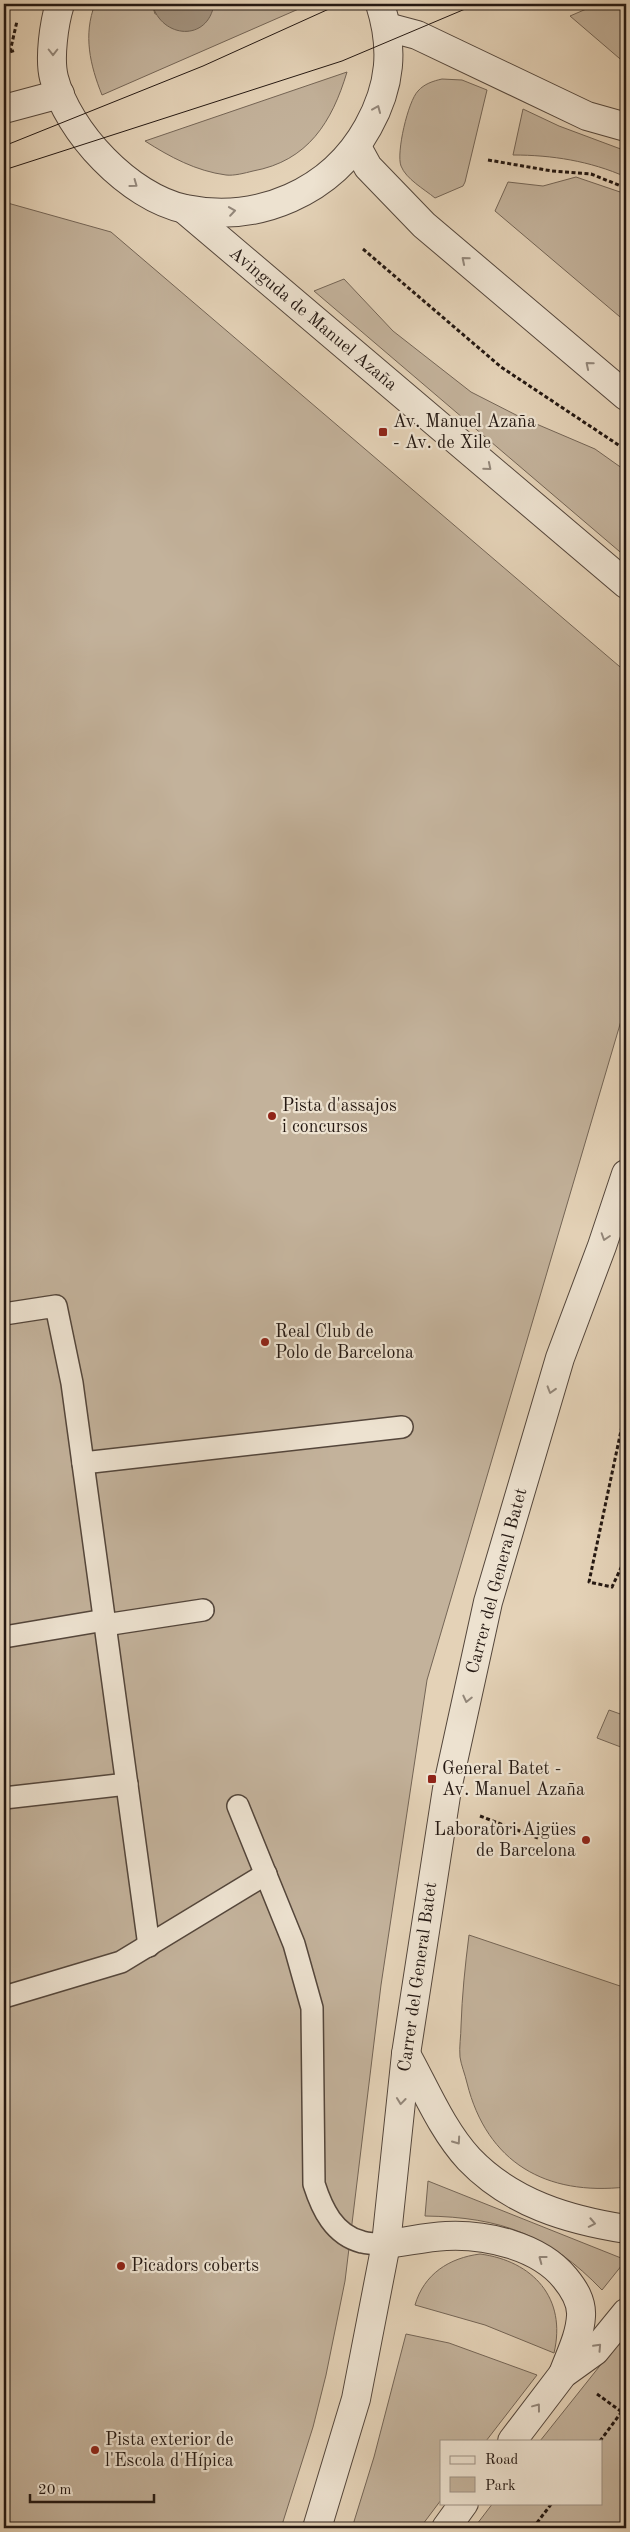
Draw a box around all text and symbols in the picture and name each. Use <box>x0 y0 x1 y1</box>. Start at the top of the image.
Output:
one-way arrow <box>48 48 58 56</box>
one-way arrow <box>371 105 382 114</box>
one-way arrow <box>128 178 138 187</box>
one-way arrow <box>228 207 237 217</box>
street label: Avinguda de Manuel Azaña <box>226 244 400 394</box>
one-way arrow <box>462 257 471 265</box>
one-way arrow <box>586 362 595 370</box>
place label: Av. Manuel Azaña - Av. de Xile <box>393 413 536 452</box>
marker: Av. Manuel Azaña - Av. de Xile <box>377 426 389 438</box>
one-way arrow <box>482 461 491 469</box>
place label: Pista d'assajos i concursos <box>282 1097 397 1136</box>
marker: Pista d'assajos i concursos <box>266 1110 278 1122</box>
one-way arrow <box>601 1233 611 1241</box>
place label: Real Club de Polo de Barcelona <box>275 1323 414 1362</box>
marker: Real Club de Polo de Barcelona <box>259 1336 271 1348</box>
one-way arrow <box>546 1386 556 1394</box>
street label: Carrer del General Batet <box>464 1486 530 1676</box>
one-way arrow <box>462 1694 472 1703</box>
place label: General Batet - Av. Manuel Azaña <box>442 1760 585 1799</box>
marker: General Batet - Av. Manuel Azaña <box>426 1773 438 1785</box>
place label: Laboratori Aigües de Barcelona <box>434 1821 576 1860</box>
marker: Laboratori Aigües de Barcelona <box>580 1834 592 1846</box>
street label: Carrer del General Batet <box>396 1881 440 2073</box>
one-way arrow <box>396 2097 407 2105</box>
one-way arrow <box>451 2136 460 2145</box>
one-way arrow <box>588 2217 597 2228</box>
place label: Picadors coberts <box>131 2257 259 2275</box>
one-way arrow <box>539 2257 548 2265</box>
marker: Picadors coberts <box>115 2260 127 2272</box>
one-way arrow <box>592 2344 601 2353</box>
one-way arrow <box>531 2403 540 2413</box>
place label: Pista exterior de l'Escola d'Hípica <box>105 2431 234 2470</box>
legend <box>440 2440 602 2504</box>
marker: Pista exterior de l'Escola d'Hípica <box>89 2444 101 2456</box>
text: Road <box>485 2453 519 2468</box>
scale bar <box>30 2472 154 2504</box>
text: Park <box>485 2479 516 2494</box>
text: 20 m <box>38 2483 72 2498</box>

